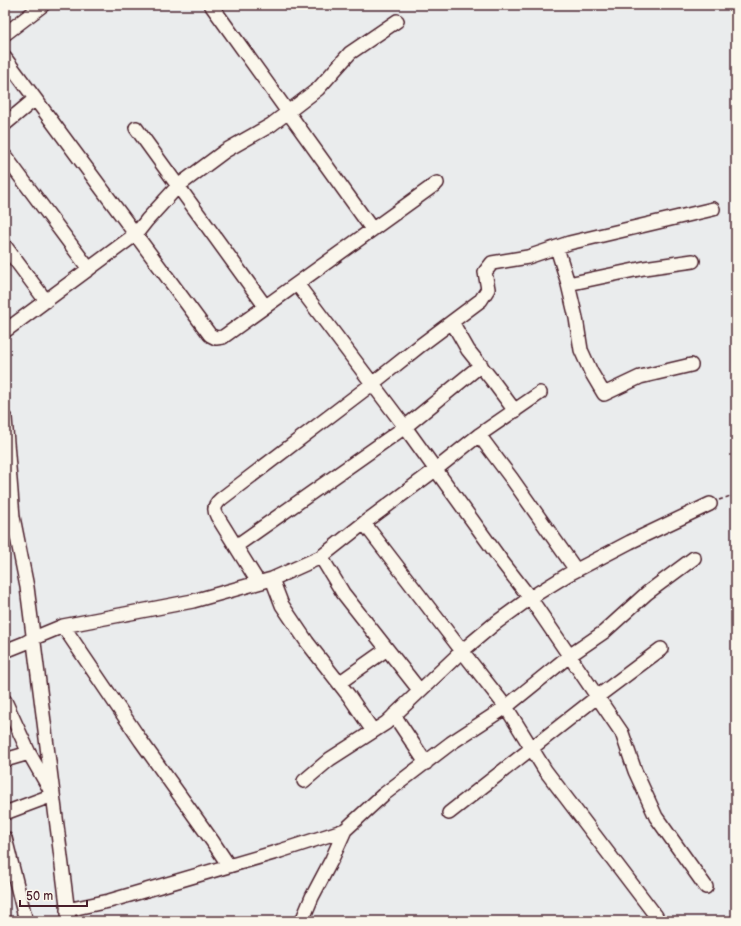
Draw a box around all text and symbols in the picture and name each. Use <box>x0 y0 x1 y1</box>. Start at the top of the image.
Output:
scale bar <box>20 882 87 908</box>
text: 50 m <box>26 889 53 904</box>

